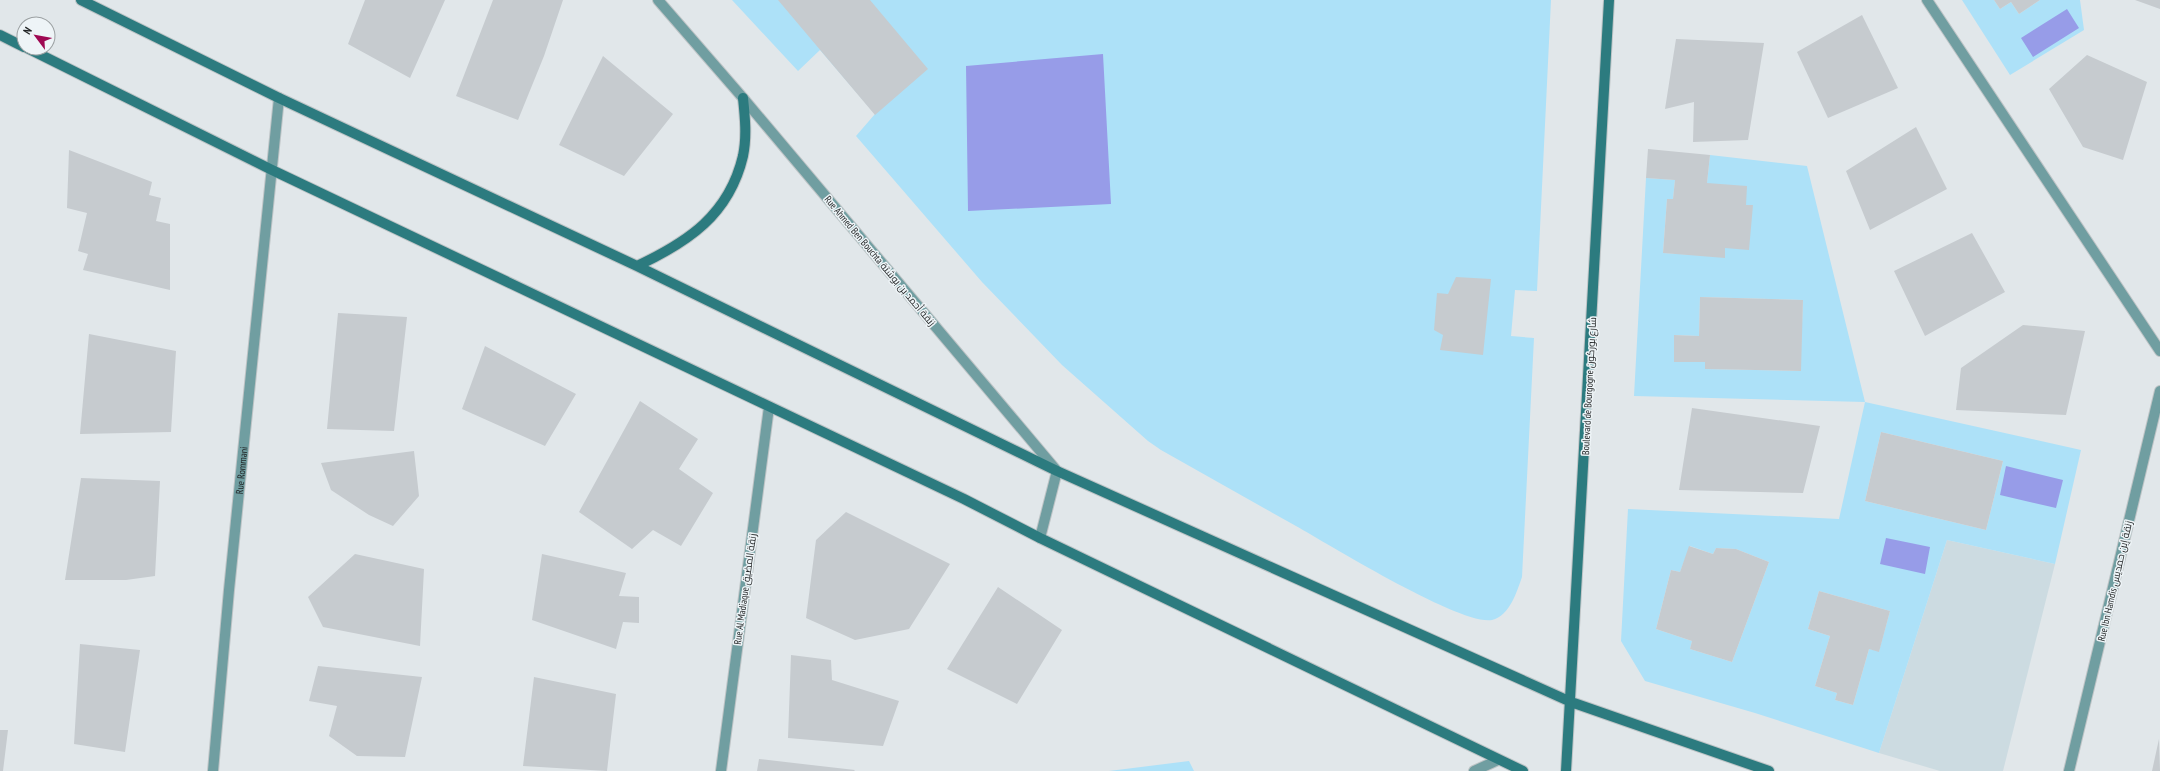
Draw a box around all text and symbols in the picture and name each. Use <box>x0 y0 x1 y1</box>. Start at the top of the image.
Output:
north arrow <box>16 16 56 56</box>
text: N <box>20 24 35 37</box>
street label: Rue Ahmed Ben Bouchta زنقة أحمد بن بوشتة <box>822 193 938 329</box>
street label: Boulevard de Bourgogne شارع بوركون <box>1579 317 1599 455</box>
street label: Rue Rommani <box>232 446 250 495</box>
street label: Rue Ibn Hamdis زنقة إبن حمديس <box>2095 519 2135 643</box>
street label: Rue Al Madiaque زنقة المضيق <box>731 532 759 646</box>

